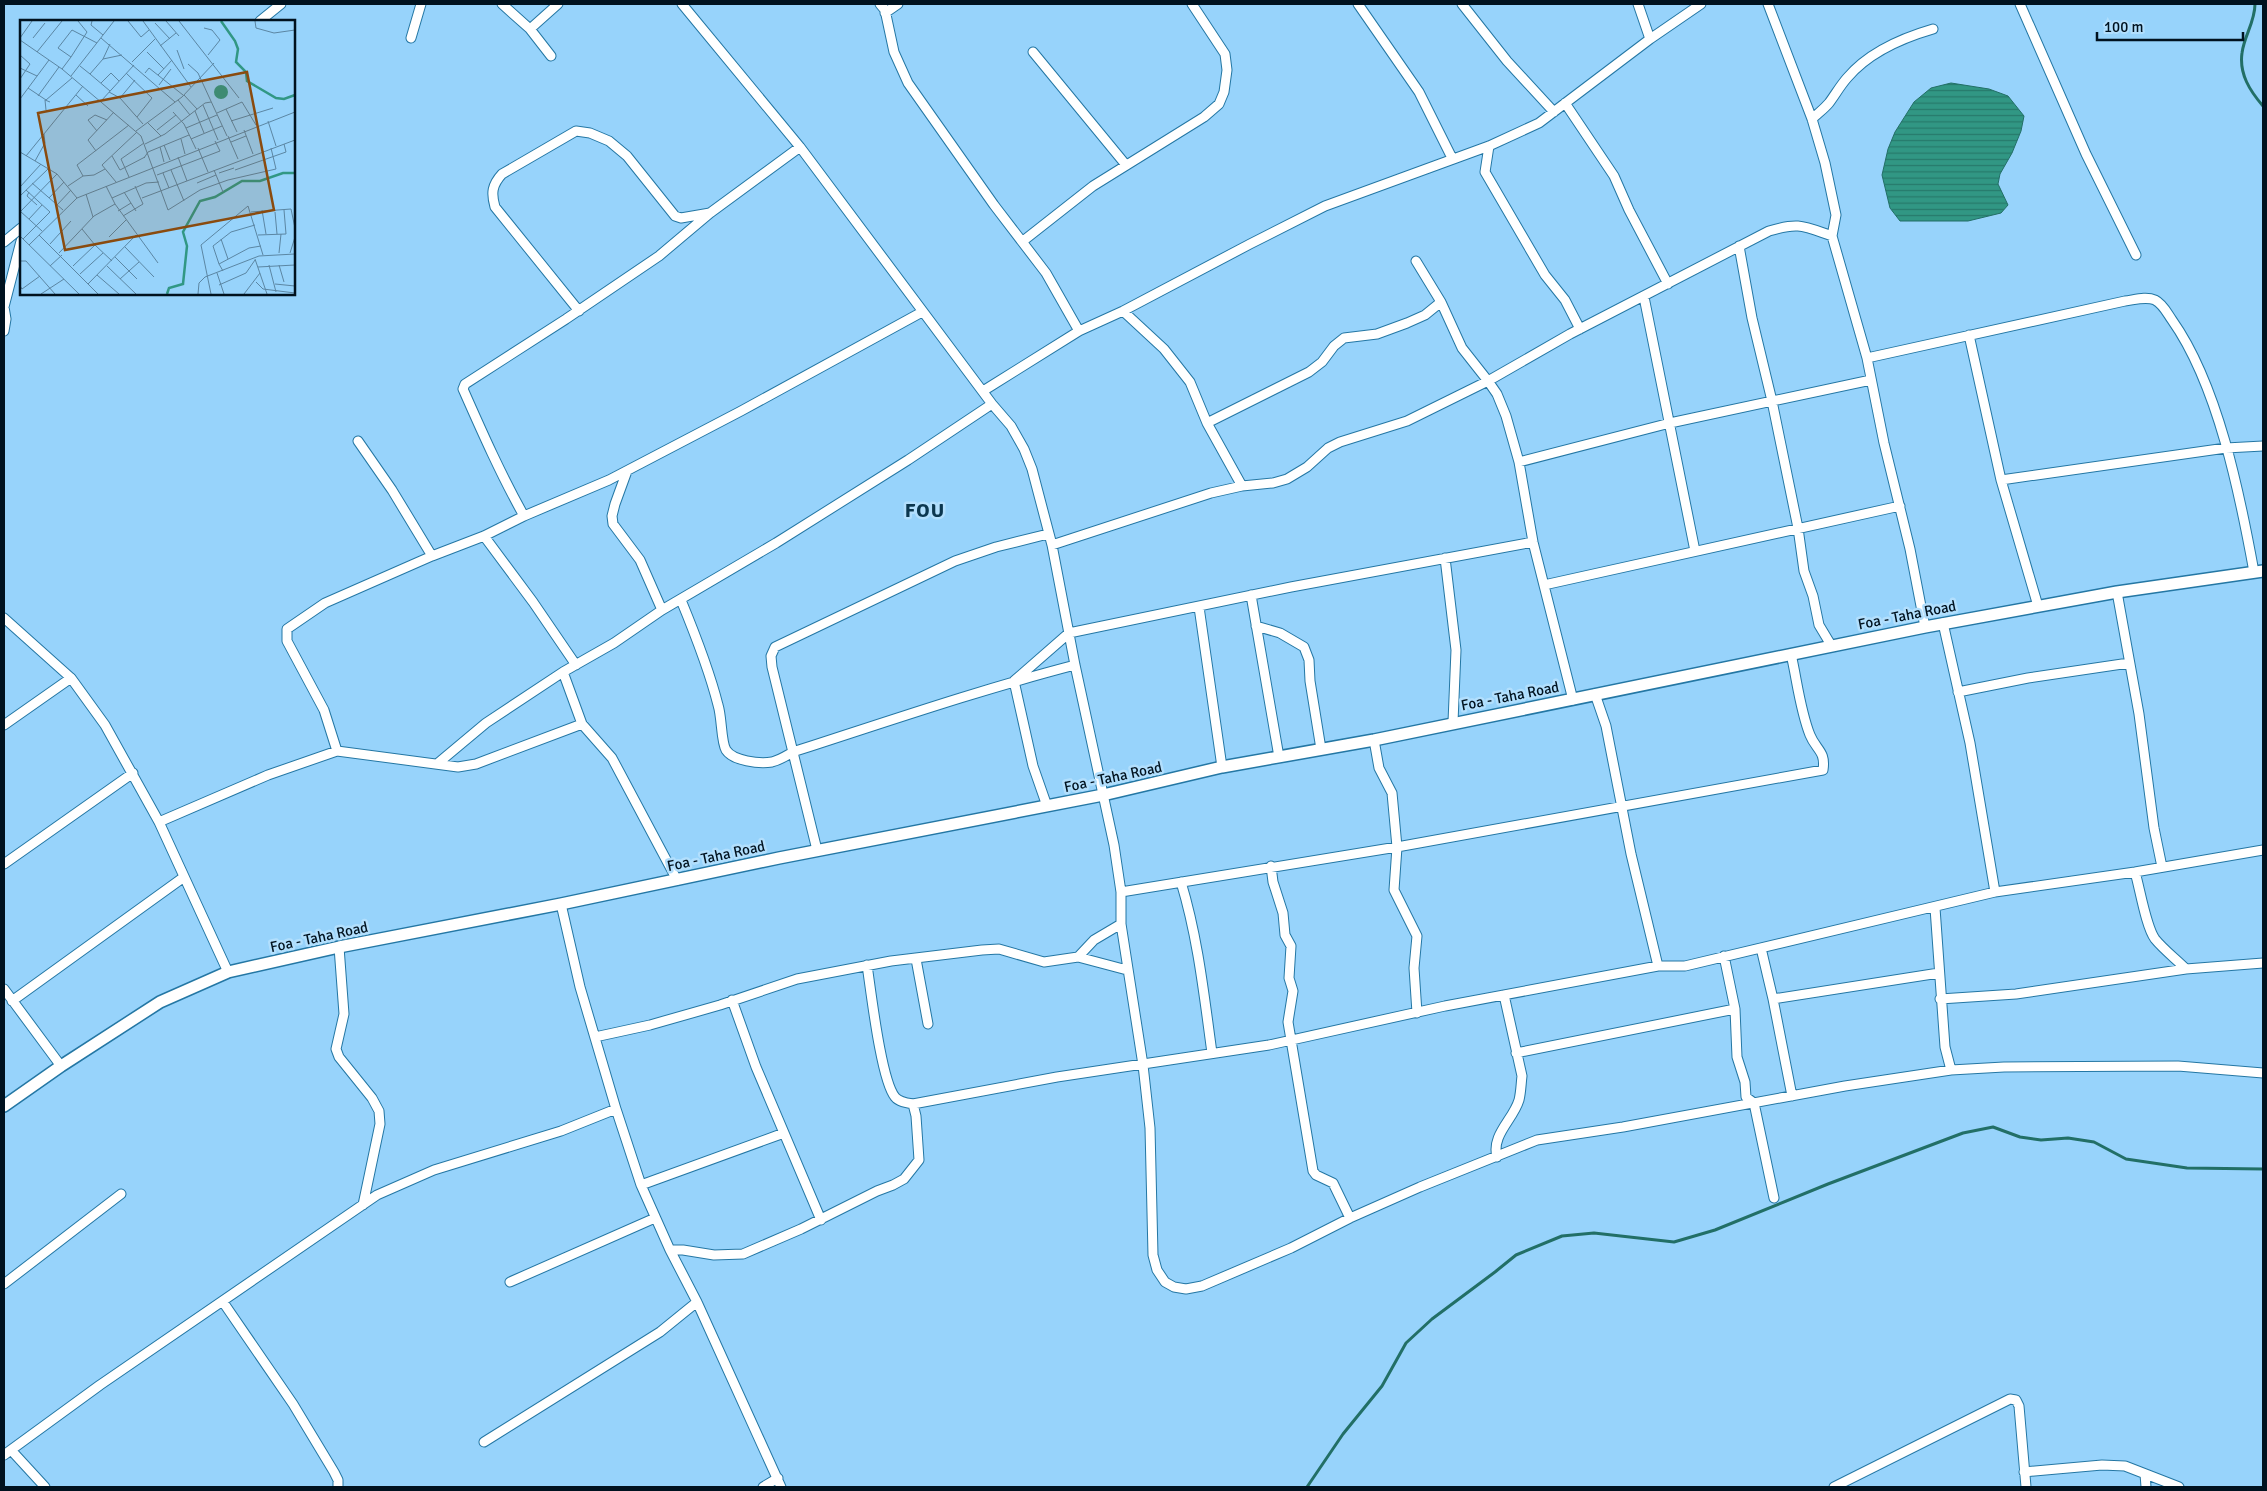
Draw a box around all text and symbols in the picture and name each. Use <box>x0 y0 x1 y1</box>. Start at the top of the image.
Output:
scale bar <box>2097 10 2243 42</box>
text: 100 m <box>2104 18 2144 36</box>
inset map <box>20 20 295 295</box>
district label: FOU <box>905 498 945 523</box>
street label: Foa - Taha Road <box>1856 597 1958 633</box>
street label: Foa - Taha Road <box>1459 678 1561 714</box>
street label: Foa - Taha Road <box>1062 758 1164 796</box>
street label: Foa - Taha Road <box>665 837 767 875</box>
street label: Foa - Taha Road <box>268 918 370 956</box>

